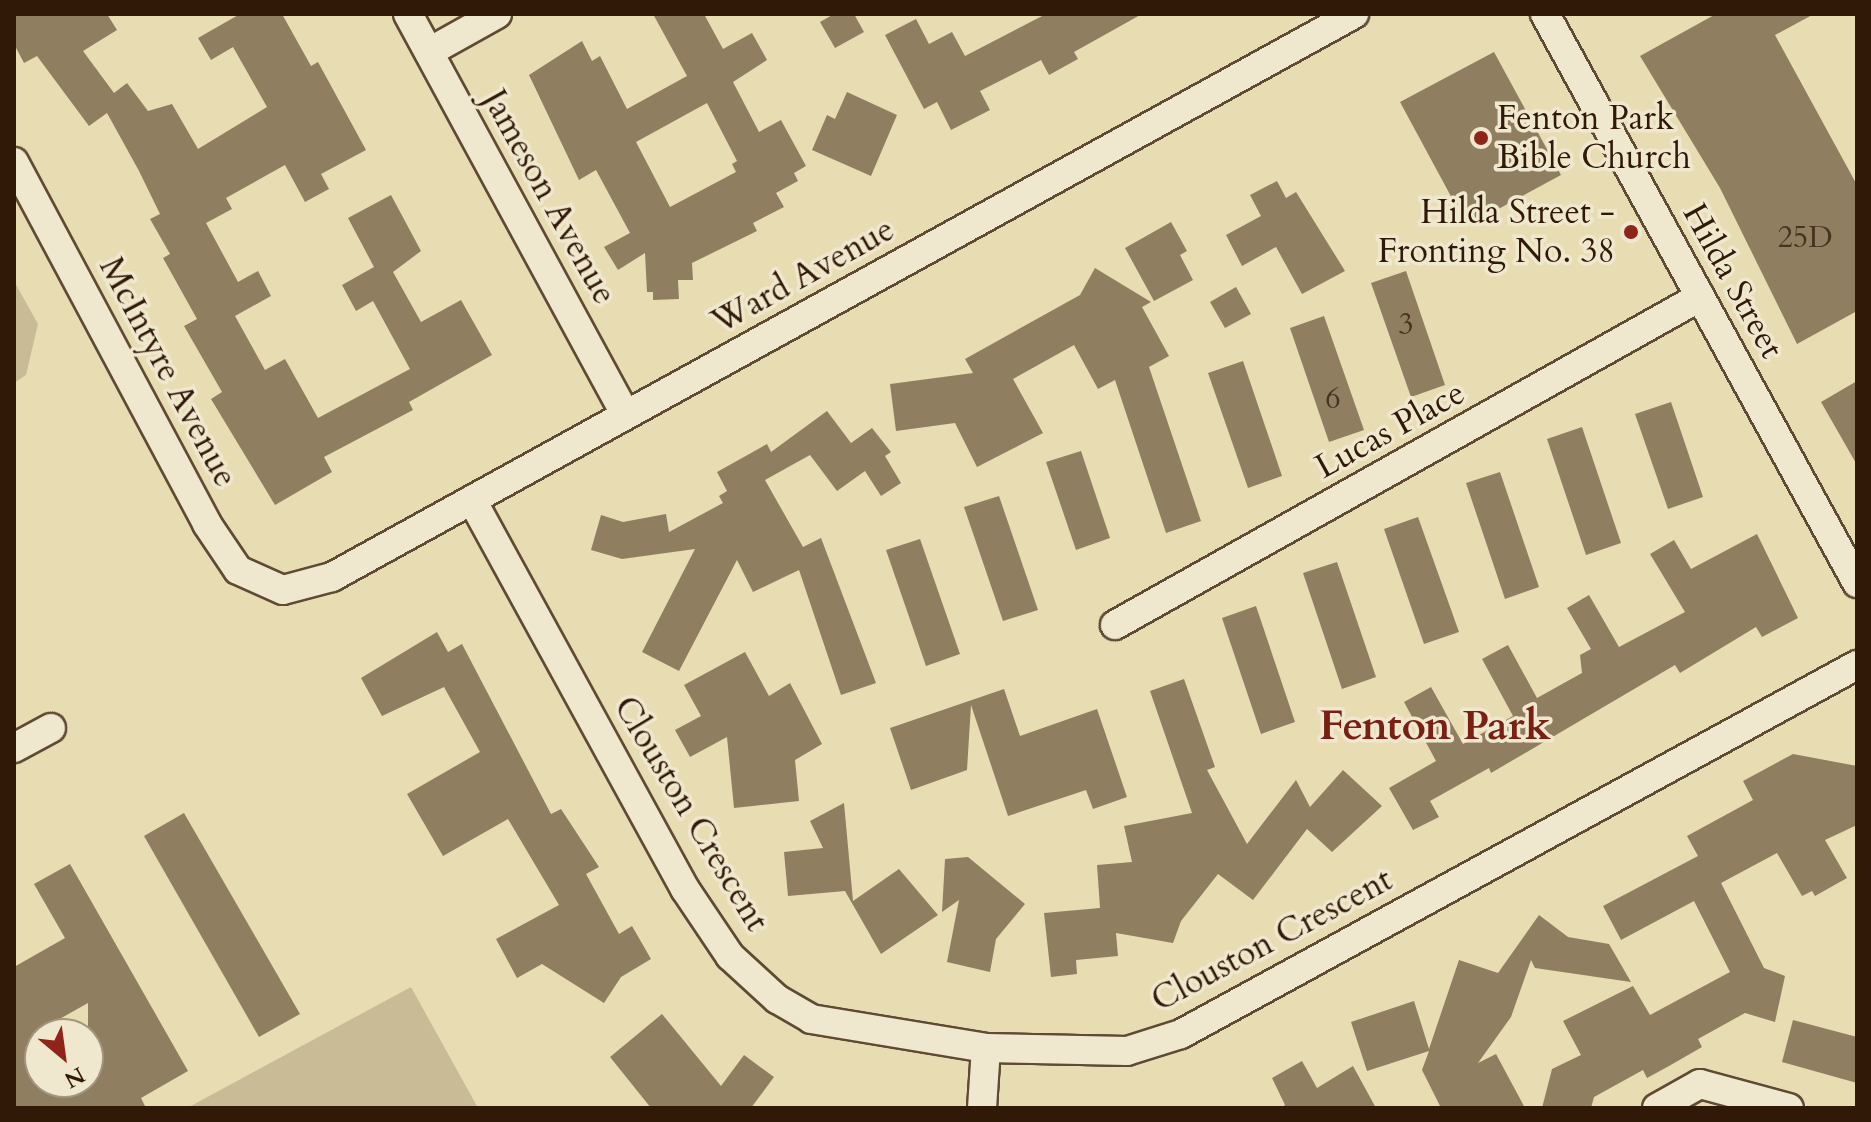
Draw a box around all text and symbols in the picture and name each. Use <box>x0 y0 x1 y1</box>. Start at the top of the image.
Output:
street label: Jameson Avenue <box>473 83 625 311</box>
place label: Fenton Park Bible Church <box>1497 98 1691 178</box>
marker: Fenton Park Bible Church <box>1472 129 1490 147</box>
place label: Hilda Street - Fronting No. 38 <box>1378 192 1615 272</box>
street label: Hilda Street <box>1674 197 1792 365</box>
street label: Ward Avenue <box>705 209 901 343</box>
house number: 25D <box>1777 220 1833 256</box>
marker: Hilda Street - Fronting No. 38 <box>1622 223 1640 241</box>
street label: McIntyre Avenue <box>90 250 246 494</box>
house number: 3 <box>1398 307 1414 343</box>
street label: Lucas Place <box>1308 372 1472 488</box>
house number: 6 <box>1325 381 1341 417</box>
street label: Clouston Crescent <box>605 689 777 939</box>
district label: Fenton Park <box>1319 701 1551 751</box>
street label: Clouston Crescent <box>1145 859 1399 1021</box>
north arrow <box>24 1018 104 1098</box>
text: N <box>59 1059 90 1095</box>

